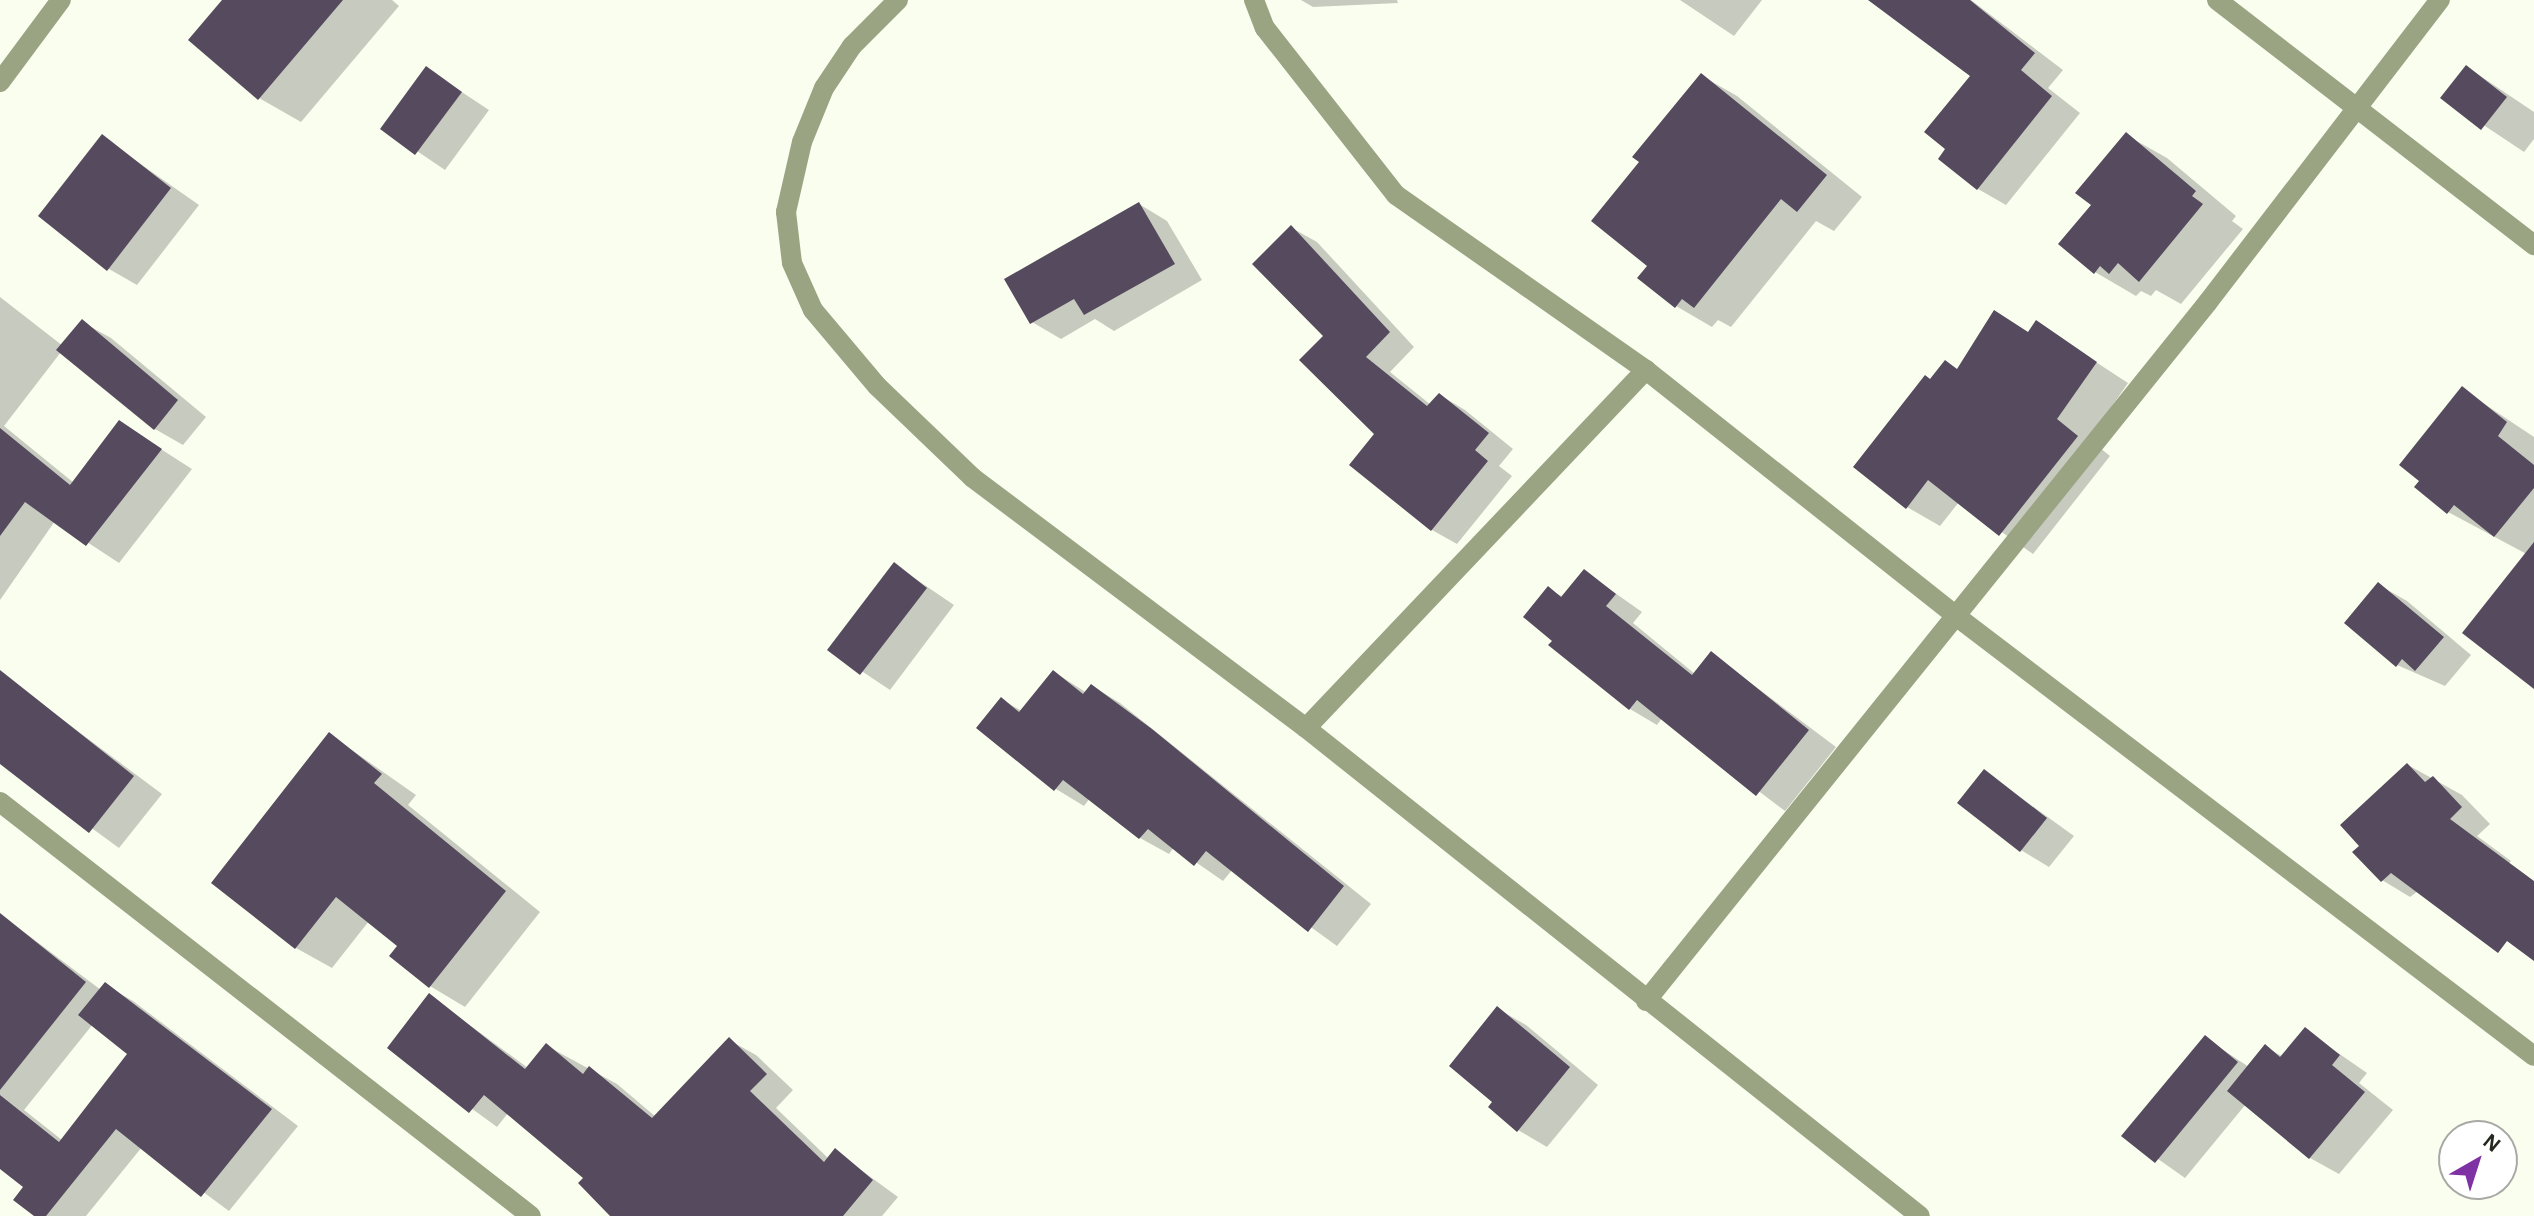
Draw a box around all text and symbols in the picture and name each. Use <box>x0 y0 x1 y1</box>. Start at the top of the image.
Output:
north arrow <box>2438 1120 2518 1200</box>
text: N <box>2479 1130 2505 1156</box>

